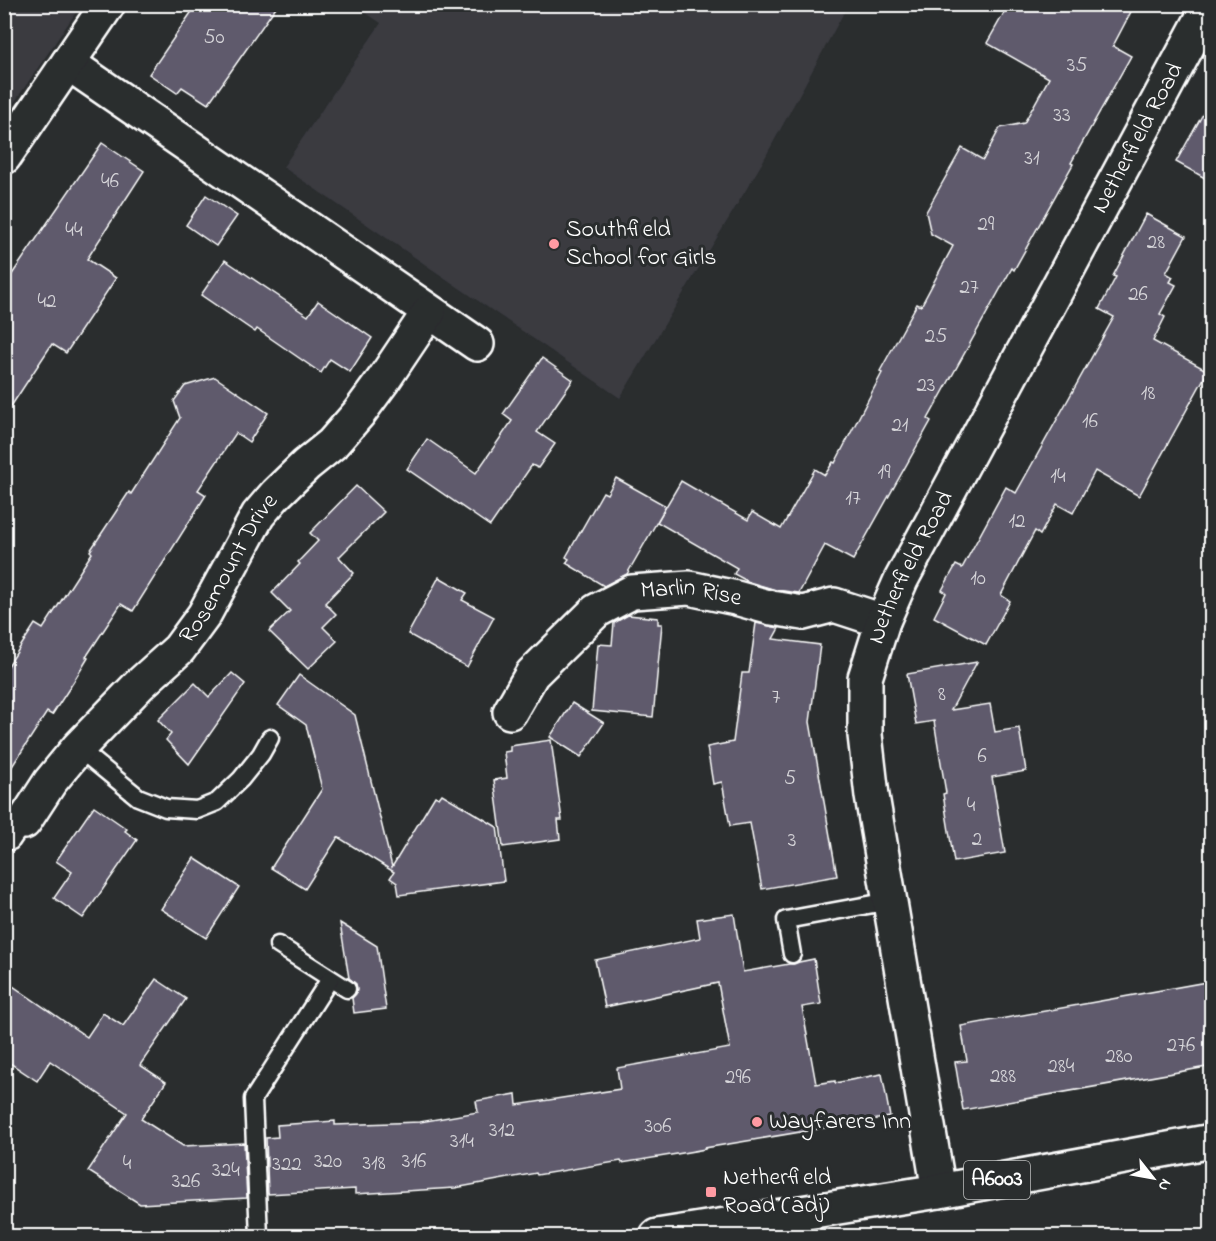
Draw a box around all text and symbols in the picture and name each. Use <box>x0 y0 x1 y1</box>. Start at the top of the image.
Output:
house number: 50 <box>203 23 225 53</box>
house number: 35 <box>1067 51 1087 81</box>
street label: Netherfield Road <box>1083 56 1193 220</box>
house number: 33 <box>1053 101 1071 131</box>
house number: 31 <box>1024 144 1040 174</box>
house number: 46 <box>101 167 119 197</box>
house number: 29 <box>978 210 995 240</box>
place label: Southfield School for Girls <box>566 213 716 276</box>
house number: 44 <box>65 216 83 246</box>
house number: 28 <box>1147 228 1165 258</box>
marker: Southfield School for Girls <box>547 237 561 251</box>
house number: 27 <box>959 273 979 303</box>
house number: 26 <box>1128 280 1148 310</box>
house number: 42 <box>37 287 57 317</box>
house number: 25 <box>925 322 947 352</box>
house number: 23 <box>916 371 936 401</box>
house number: 18 <box>1141 379 1155 409</box>
house number: 16 <box>1082 407 1098 437</box>
house number: 21 <box>891 411 909 441</box>
house number: 19 <box>878 458 891 488</box>
house number: 14 <box>1050 462 1066 492</box>
house number: 17 <box>845 484 861 514</box>
street label: Netherfield Road <box>859 484 963 648</box>
street label: Rosemount Drive <box>171 485 287 651</box>
house number: 12 <box>1008 507 1026 537</box>
house number: 10 <box>970 564 986 594</box>
street label: Marlin Rise <box>639 570 745 616</box>
house number: 8 <box>938 680 946 710</box>
house number: 7 <box>772 683 781 713</box>
house number: 6 <box>977 742 987 772</box>
house number: 5 <box>784 764 796 794</box>
house number: 4 <box>967 791 976 821</box>
house number: 2 <box>972 825 982 855</box>
house number: 3 <box>788 826 796 856</box>
house number: 276 <box>1167 1031 1195 1061</box>
house number: 280 <box>1105 1042 1133 1072</box>
house number: 284 <box>1048 1052 1075 1082</box>
house number: 288 <box>990 1062 1016 1092</box>
house number: 296 <box>725 1063 751 1093</box>
place label: Wayfarers Inn <box>769 1105 911 1141</box>
house number: 306 <box>645 1112 672 1142</box>
marker: Wayfarers Inn <box>750 1115 764 1129</box>
house number: 312 <box>489 1116 515 1146</box>
house number: 314 <box>450 1127 474 1157</box>
house number: 320 <box>314 1147 342 1177</box>
house number: 316 <box>402 1147 426 1177</box>
north arrow <box>1123 1148 1183 1208</box>
house number: 4 <box>123 1149 132 1179</box>
house number: 318 <box>362 1149 386 1179</box>
house number: 322 <box>272 1150 302 1180</box>
house number: 324 <box>212 1156 240 1186</box>
place label: Netherfield Road (adj) <box>723 1161 832 1224</box>
road number: A6003 <box>964 1161 1030 1199</box>
house number: 326 <box>172 1167 200 1197</box>
text: N <box>1151 1174 1177 1196</box>
marker: Netherfield Road (adj) <box>704 1185 718 1199</box>

